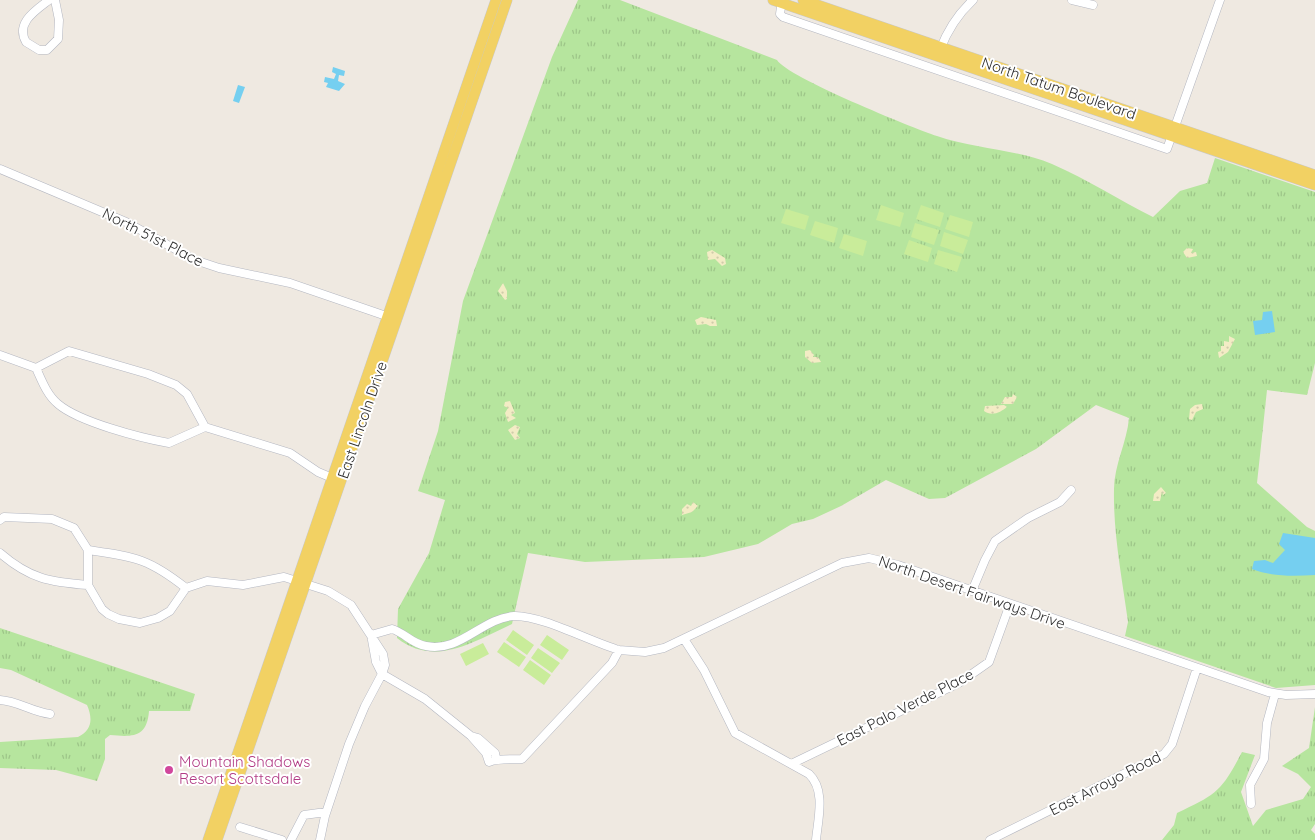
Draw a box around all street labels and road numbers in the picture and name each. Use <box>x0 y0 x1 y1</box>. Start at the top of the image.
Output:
street label: North Tatum Boulevard <box>979 53 1139 123</box>
street label: North 51st Place <box>99 203 207 271</box>
street label: East Lincoln Drive <box>333 359 391 481</box>
street label: North Desert Fairways Drive <box>876 551 1068 633</box>
street label: East Palo Verde Place <box>833 664 977 750</box>
street label: East Arroyo Road <box>1046 747 1164 819</box>

